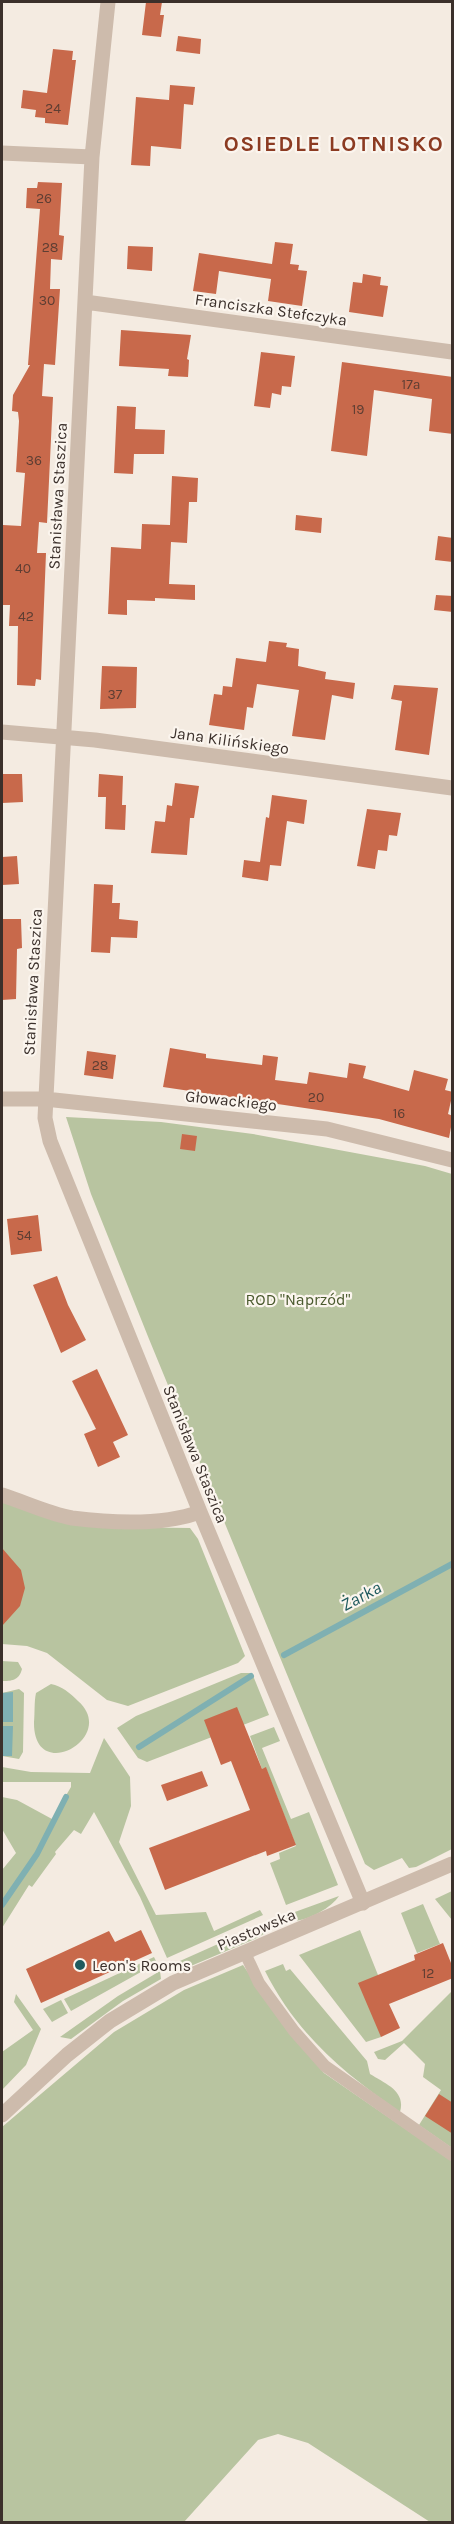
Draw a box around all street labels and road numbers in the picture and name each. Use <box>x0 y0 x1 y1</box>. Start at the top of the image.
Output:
street label: Franciszka Stefczyka <box>194 289 348 330</box>
street label: Stanisława Staszica <box>44 422 71 570</box>
street label: Jana Kilińskiego <box>170 723 290 758</box>
street label: Stanisława Staszica <box>19 908 46 1056</box>
street label: Głowackiego <box>184 1086 278 1115</box>
street label: Stanisława Staszica <box>159 1382 232 1526</box>
street label: Piastowska <box>214 1904 298 1955</box>

